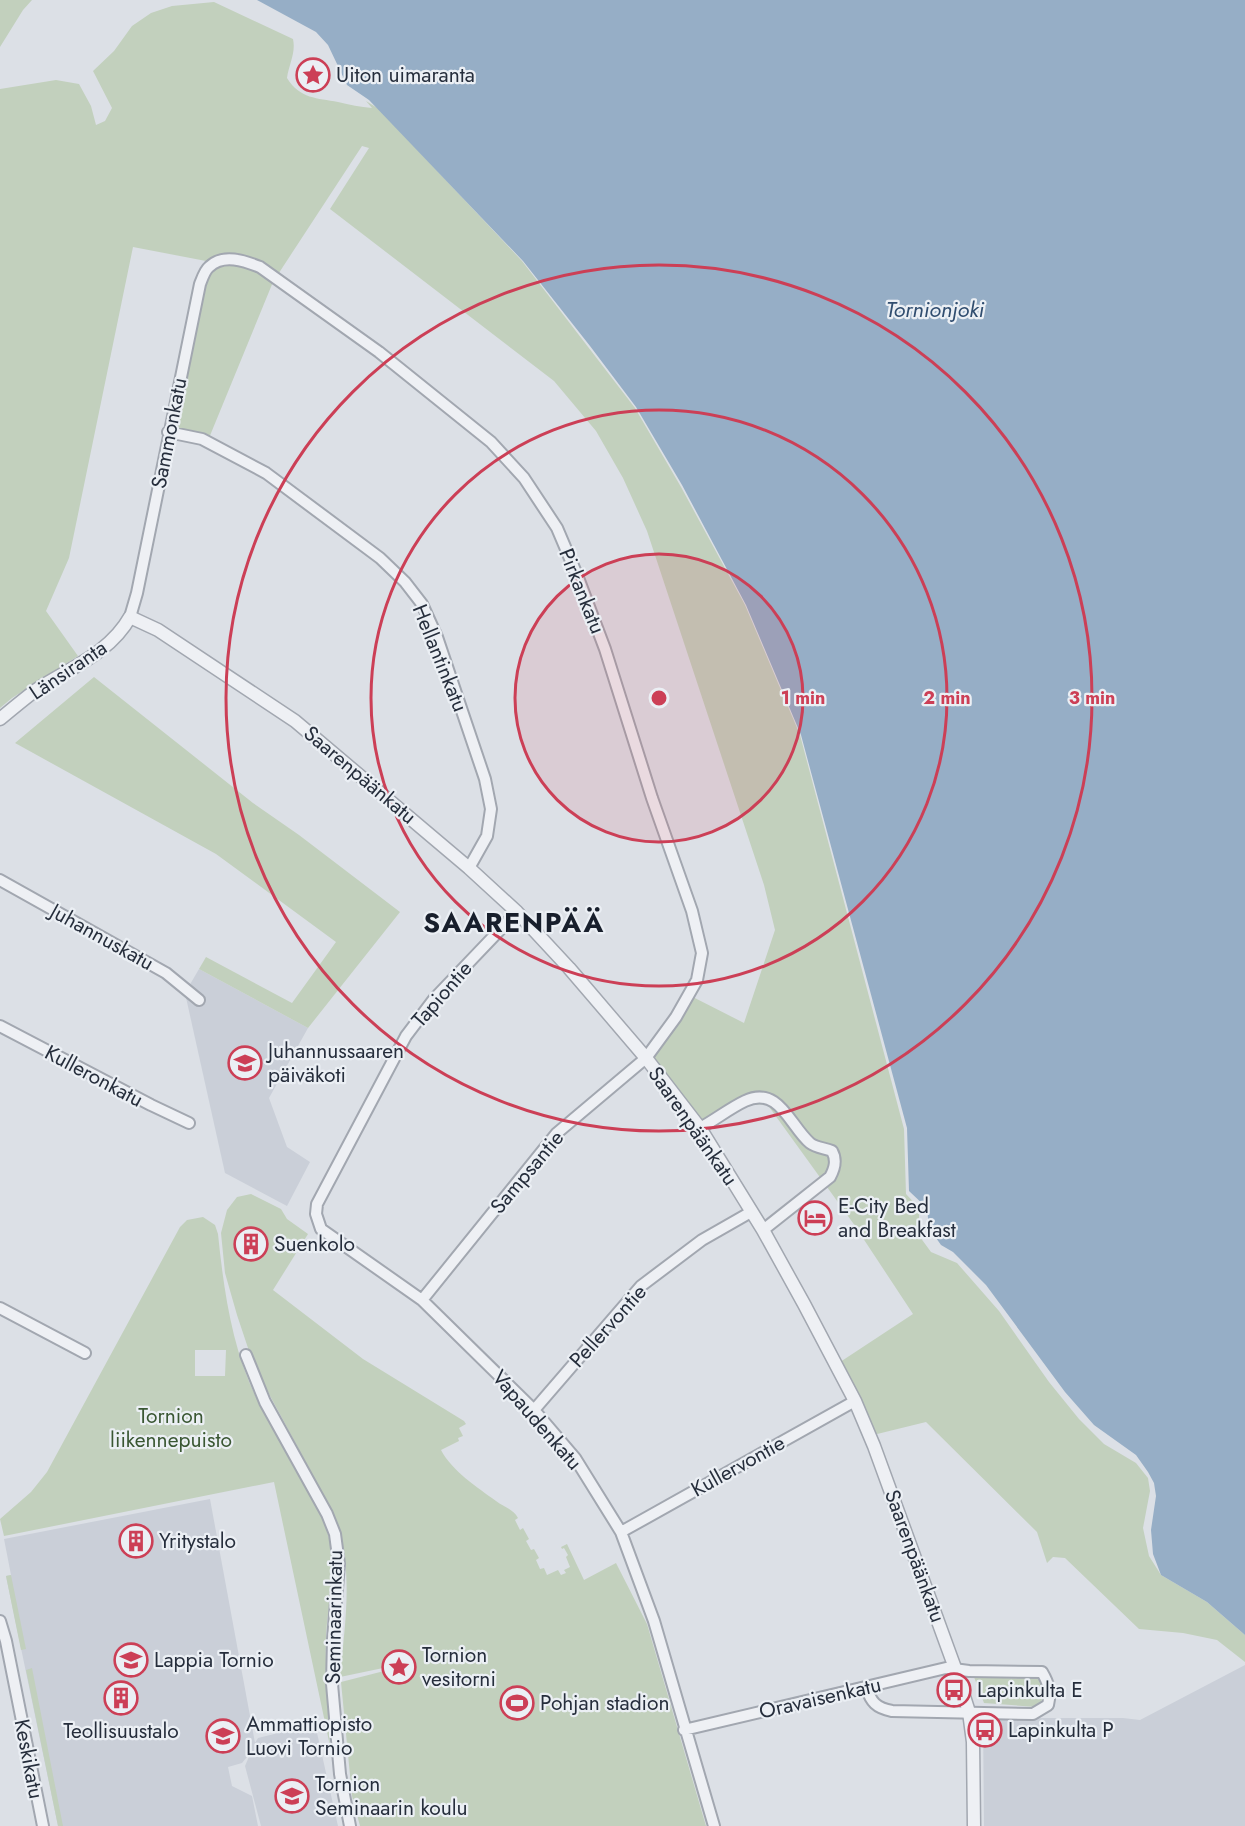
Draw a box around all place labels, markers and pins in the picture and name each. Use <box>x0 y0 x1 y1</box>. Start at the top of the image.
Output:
place icon: Uiton uimaranta <box>295 57 331 93</box>
place label: Uiton uimaranta <box>336 60 475 90</box>
centre of rings <box>649 688 669 708</box>
place label: Juhannussaaren päiväkoti <box>265 1036 404 1090</box>
school or university icon: Juhannussaaren päiväkoti <box>227 1045 263 1081</box>
place label: E-City Bed and Breakfast <box>838 1191 956 1245</box>
hotel icon: E-City Bed and Breakfast <box>797 1200 833 1236</box>
building icon: Suenkolo <box>233 1226 269 1262</box>
place label: Suenkolo <box>274 1229 355 1259</box>
building icon: Yritystalo <box>118 1523 154 1559</box>
place label: Yritystalo <box>159 1526 236 1556</box>
place label: Tornion vesitorni <box>422 1640 496 1694</box>
school or university icon: Lappia Tornio <box>113 1642 149 1678</box>
place label: Lappia Tornio <box>154 1645 274 1675</box>
place icon: Tornion vesitorni <box>381 1649 417 1685</box>
bus stop icon: Lapinkulta E <box>936 1672 972 1708</box>
place label: Lapinkulta E <box>977 1675 1083 1705</box>
building icon: Teollisuustalo <box>103 1680 139 1716</box>
sports icon: Pohjan stadion <box>499 1685 535 1721</box>
place label: Pohjan stadion <box>540 1688 670 1718</box>
place label: Ammattiopisto Luovi Tornio <box>246 1709 372 1763</box>
bus stop icon: Lapinkulta P <box>967 1712 1003 1748</box>
place label: Lapinkulta P <box>1008 1715 1114 1745</box>
place label: Teollisuustalo <box>63 1716 179 1746</box>
school or university icon: Ammattiopisto Luovi Tornio <box>205 1718 241 1754</box>
place label: Tornion Seminaarin koulu <box>315 1769 468 1823</box>
school or university icon: Tornion Seminaarin koulu <box>274 1778 310 1814</box>

